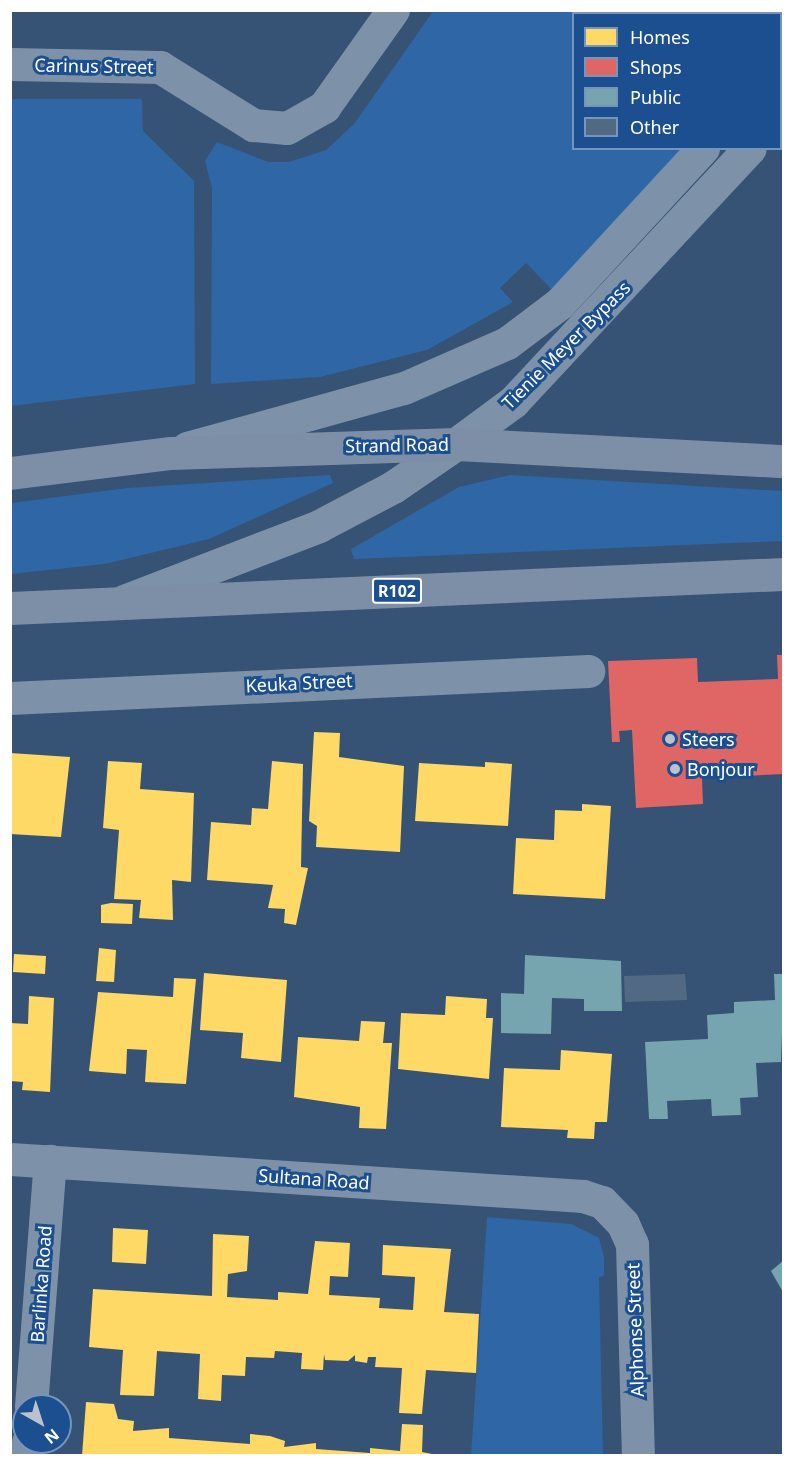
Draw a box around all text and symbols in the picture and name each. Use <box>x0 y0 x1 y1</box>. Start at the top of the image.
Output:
legend <box>572 12 782 150</box>
text: Homes <box>630 25 690 49</box>
street label: Carinus Street <box>34 54 154 78</box>
text: Shops <box>630 55 682 79</box>
text: Public <box>630 85 681 109</box>
text: Other <box>630 115 679 139</box>
street label: Tienie Meyer Bypass <box>497 276 635 414</box>
street label: Strand Road <box>345 433 449 457</box>
road number: R102 <box>372 578 422 604</box>
street label: Keuka Street <box>245 669 353 697</box>
place label: Steers <box>682 728 735 750</box>
marker: Steers <box>663 732 677 746</box>
place label: Bonjour <box>687 758 755 780</box>
marker: Bonjour <box>668 762 682 776</box>
street label: Sultana Road <box>258 1164 370 1194</box>
street label: Barlinka Road <box>26 1225 56 1343</box>
street label: Alphonse Street <box>622 1263 648 1397</box>
north arrow <box>12 1394 72 1454</box>
text: N <box>40 1424 64 1449</box>

